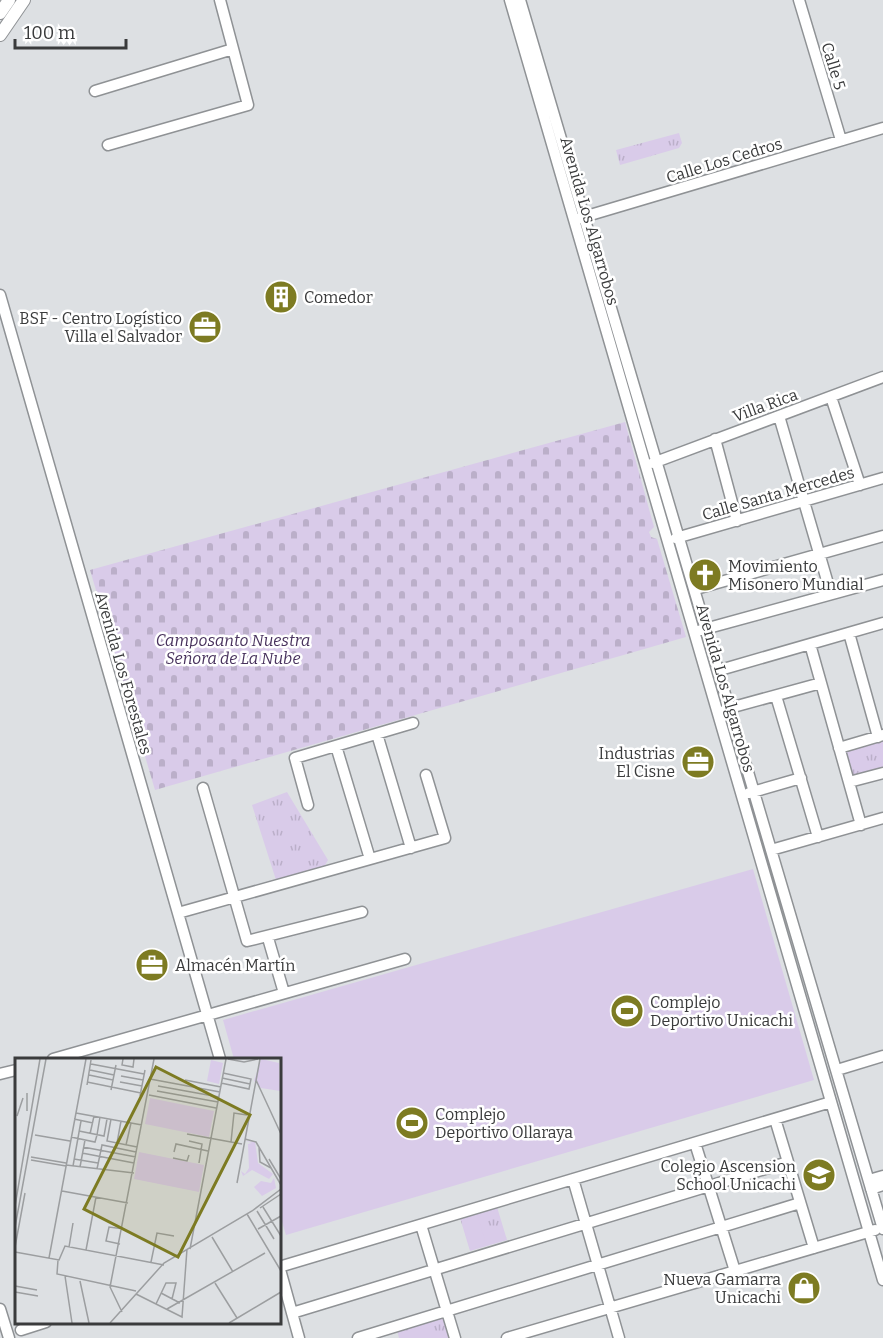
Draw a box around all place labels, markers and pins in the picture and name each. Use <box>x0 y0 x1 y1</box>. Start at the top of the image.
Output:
building icon: Comedor <box>263 279 299 315</box>
place label: Comedor <box>304 288 373 307</box>
place label: BSF - Centro Logístico Villa el Salvador <box>19 309 182 346</box>
office icon: BSF - Centro Logístico Villa el Salvador <box>187 309 223 345</box>
church icon: Movimiento Misonero Mundial <box>687 557 723 593</box>
place label: Movimiento Misonero Mundial <box>728 557 864 594</box>
place label: Industrias El Cisne <box>599 744 675 781</box>
office icon: Industrias El Cisne <box>680 744 716 780</box>
office icon: Almacén Martín <box>134 947 170 983</box>
place label: Almacén Martín <box>175 956 295 975</box>
sports icon: Complejo Deportivo Unicachi <box>609 993 645 1029</box>
place label: Complejo Deportivo Unicachi <box>650 993 793 1030</box>
sports icon: Complejo Deportivo Ollaraya <box>394 1105 430 1141</box>
place label: Complejo Deportivo Ollaraya <box>435 1105 573 1142</box>
place label: Colegio Ascension School Unicachi <box>660 1157 796 1194</box>
school or university icon: Colegio Ascension School Unicachi <box>801 1157 837 1193</box>
place label: Nueva Gamarra Unicachi <box>663 1270 781 1307</box>
shop icon: Nueva Gamarra Unicachi <box>786 1270 822 1306</box>

